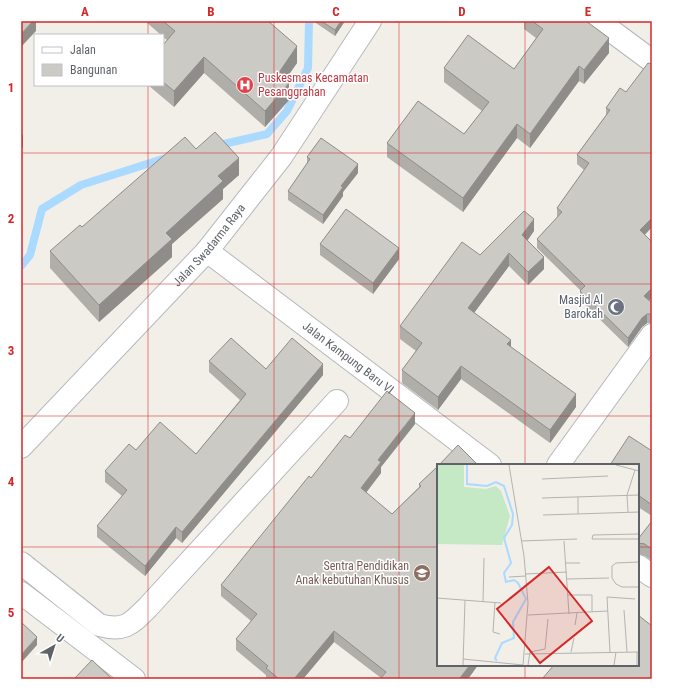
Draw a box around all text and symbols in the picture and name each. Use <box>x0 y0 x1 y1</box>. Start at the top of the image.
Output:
text: A <box>81 4 89 19</box>
text: B <box>207 4 215 19</box>
text: C <box>332 4 340 19</box>
text: D <box>458 4 466 19</box>
text: E <box>585 4 592 19</box>
legend <box>34 34 164 86</box>
text: Jalan <box>70 43 96 57</box>
text: Bangunan <box>70 63 117 77</box>
place label: Puskesmas Kecamatan Pesanggrahan <box>258 71 369 99</box>
hospital icon: Puskesmas Kecamatan Pesanggrahan <box>235 75 255 95</box>
text: 1 <box>8 80 14 95</box>
street label: Jalan Swadarma Raya <box>170 201 248 289</box>
text: 2 <box>8 211 15 226</box>
place label: Masjid Al Barokah <box>559 293 603 321</box>
mosque icon: Masjid Al Barokah <box>606 297 626 317</box>
street label: Jalan Kampung Baru VI <box>300 319 396 397</box>
text: 3 <box>8 343 14 358</box>
inset map <box>437 464 639 666</box>
text: 4 <box>8 474 15 489</box>
place label: Sentra Pendidikan Anak kebutuhan Khusus <box>295 559 409 587</box>
school or university icon: Sentra Pendidikan Anak kebutuhan Khusus <box>412 563 432 583</box>
text: 5 <box>8 605 15 620</box>
north arrow <box>34 626 74 666</box>
text: U <box>53 632 67 646</box>

